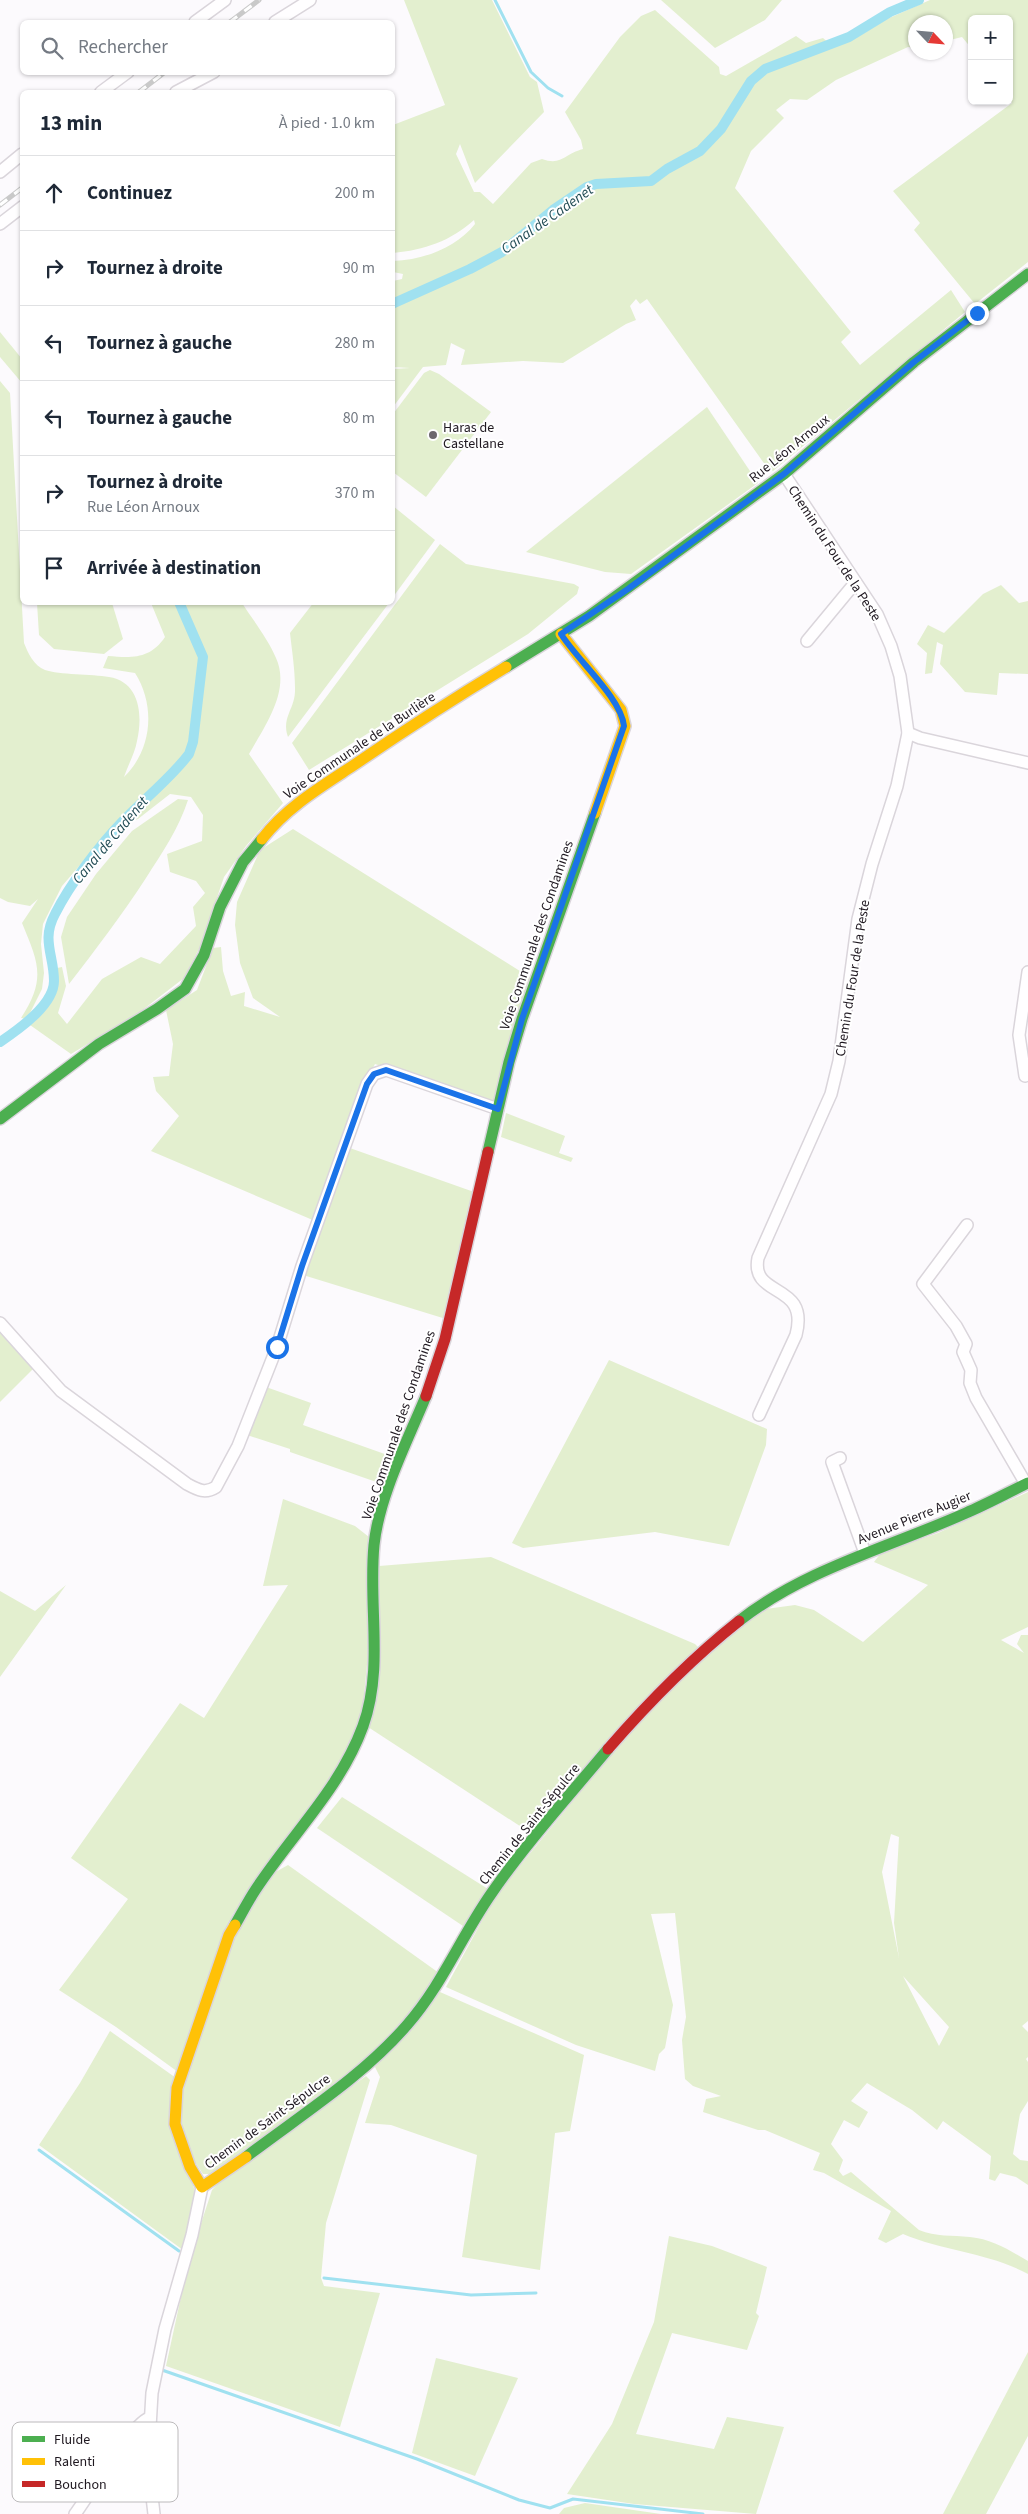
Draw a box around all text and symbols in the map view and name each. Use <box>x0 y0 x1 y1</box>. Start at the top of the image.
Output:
north arrow <box>908 15 953 60</box>
map controls <box>968 15 1013 105</box>
button: + <box>968 15 1013 60</box>
search box <box>20 20 395 75</box>
icon: search <box>38 34 66 62</box>
text: Rechercher <box>78 34 168 61</box>
button: − <box>968 60 1013 105</box>
text: 13 min <box>40 108 102 138</box>
text: À pied · 1.0 km <box>279 112 375 134</box>
icon: ahead <box>40 179 68 207</box>
water label: Canal de Cadenet <box>497 179 599 259</box>
text: Continuez <box>87 180 172 207</box>
text: 200 m <box>335 182 375 204</box>
icon: right <box>40 254 68 282</box>
text: Tournez à droite <box>87 255 223 282</box>
text: 90 m <box>343 257 375 279</box>
route end <box>966 302 989 325</box>
icon: left <box>40 329 68 357</box>
text: Tournez à gauche <box>87 330 232 357</box>
text: 280 m <box>335 332 375 354</box>
icon: left <box>40 404 68 432</box>
text: Tournez à gauche <box>87 405 232 432</box>
text: 80 m <box>343 407 375 429</box>
street label: Rue Léon Arnoux <box>745 410 835 488</box>
place label: Haras de Castellane <box>443 418 504 454</box>
marker: Haras de Castellane <box>427 429 439 441</box>
text: Tournez à droite <box>87 469 223 496</box>
icon: right <box>40 479 68 507</box>
text: 370 m <box>335 482 375 504</box>
street label: Chemin du Four de la Peste <box>783 482 886 625</box>
text: Rue Léon Arnoux <box>87 496 200 518</box>
icon: arrive <box>40 554 68 582</box>
text: Arrivée à destination <box>87 555 261 582</box>
street label: Voie Communale de la Burlière <box>280 687 440 804</box>
water label: Canal de Cadenet <box>68 791 154 889</box>
street label: Voie Communale des Condamines <box>495 838 579 1033</box>
street label: Chemin du Four de la Peste <box>831 898 875 1058</box>
street label: Voie Communale des Condamines <box>357 1328 441 1523</box>
route start <box>266 1336 289 1359</box>
street label: Avenue Pierre Augier <box>855 1486 974 1550</box>
street label: Chemin de Saint-Sépulcre <box>474 1760 585 1890</box>
street label: Chemin de Saint-Sépulcre <box>201 2069 335 2174</box>
legend <box>12 2422 178 2502</box>
text: Fluide <box>54 2430 90 2450</box>
text: Ralenti <box>54 2452 95 2472</box>
text: Bouchon <box>54 2475 107 2495</box>

